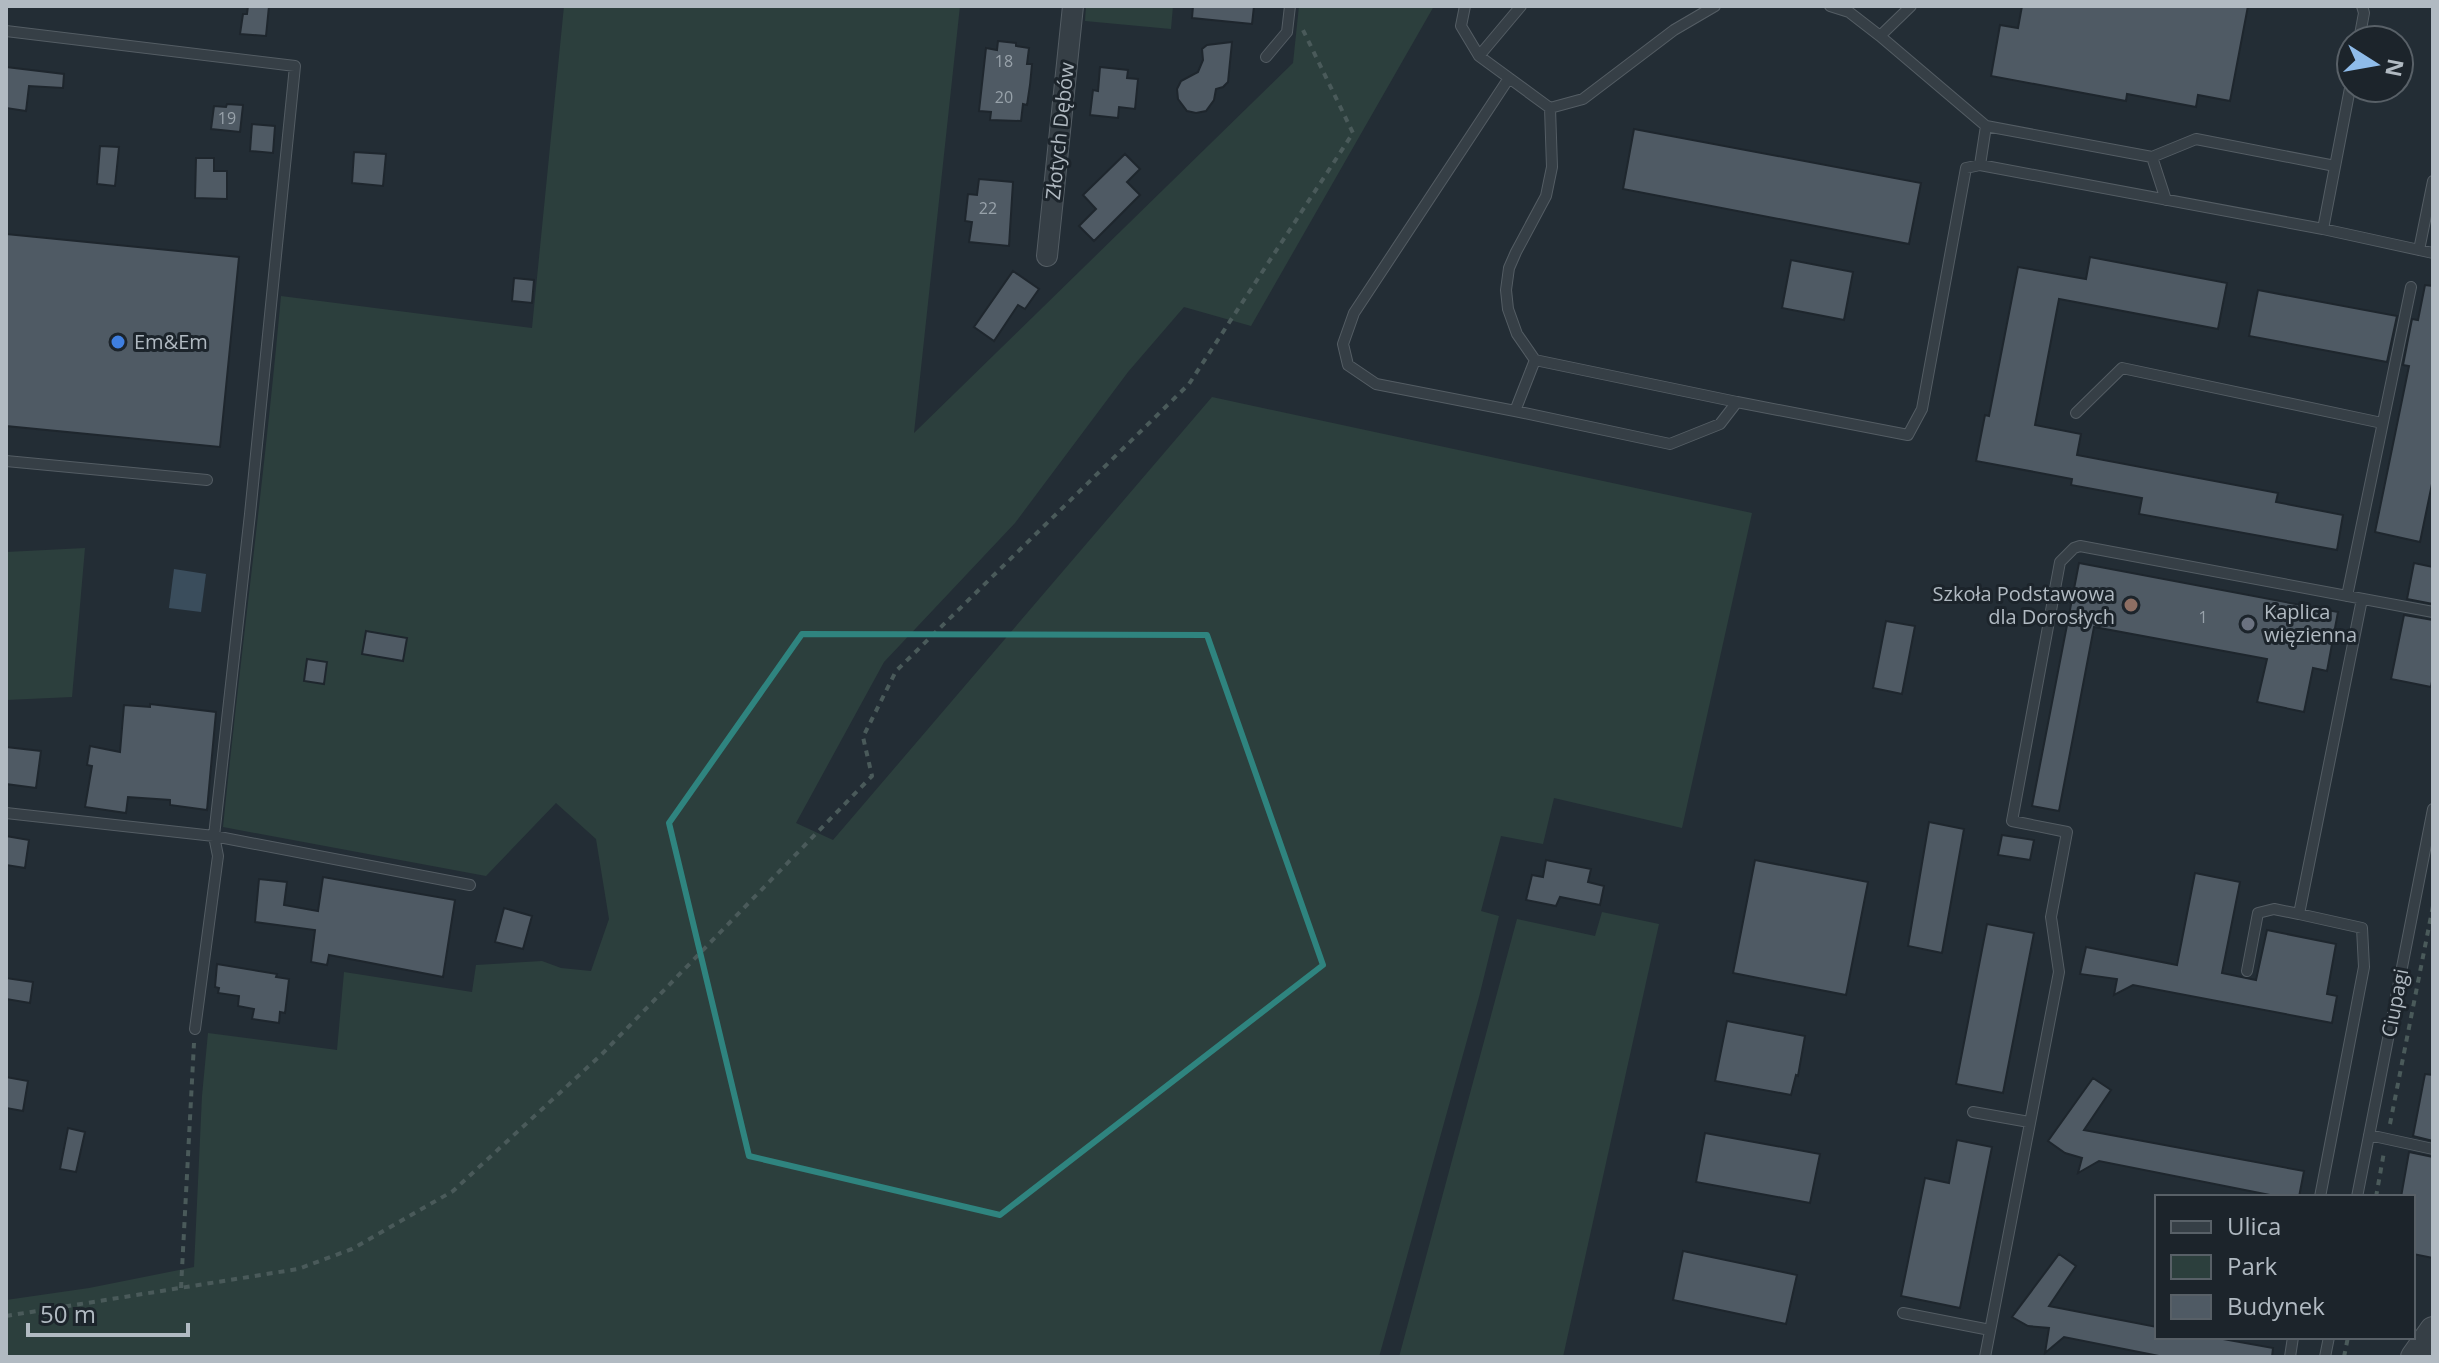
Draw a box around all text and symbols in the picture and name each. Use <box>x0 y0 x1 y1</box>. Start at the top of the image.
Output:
north arrow <box>2335 24 2415 104</box>
house number: 18 <box>995 50 1013 72</box>
text: N <box>2379 56 2412 80</box>
street label: Złotych Dębów <box>1039 60 1080 201</box>
house number: 20 <box>995 86 1013 108</box>
house number: 19 <box>218 107 236 129</box>
house number: 22 <box>979 197 997 219</box>
place label: Em&Em <box>134 328 208 355</box>
marker: Em&Em <box>109 333 127 351</box>
place label: Szkoła Podstawowa dla Dorosłych <box>1933 580 2115 630</box>
marker: Szkoła Podstawowa dla Dorosłych <box>2122 596 2140 614</box>
place label: Kaplica więzienna <box>2264 598 2357 648</box>
house number: 1 <box>2198 606 2208 628</box>
marker: Kaplica więzienna <box>2239 615 2257 633</box>
street label: Ciupagi <box>2375 966 2414 1039</box>
legend <box>2155 1195 2415 1339</box>
text: Ulica <box>2227 1209 2281 1242</box>
text: Park <box>2227 1249 2278 1282</box>
scale bar <box>28 1287 188 1337</box>
text: Budynek <box>2227 1289 2325 1322</box>
text: 50 m <box>40 1297 96 1330</box>

